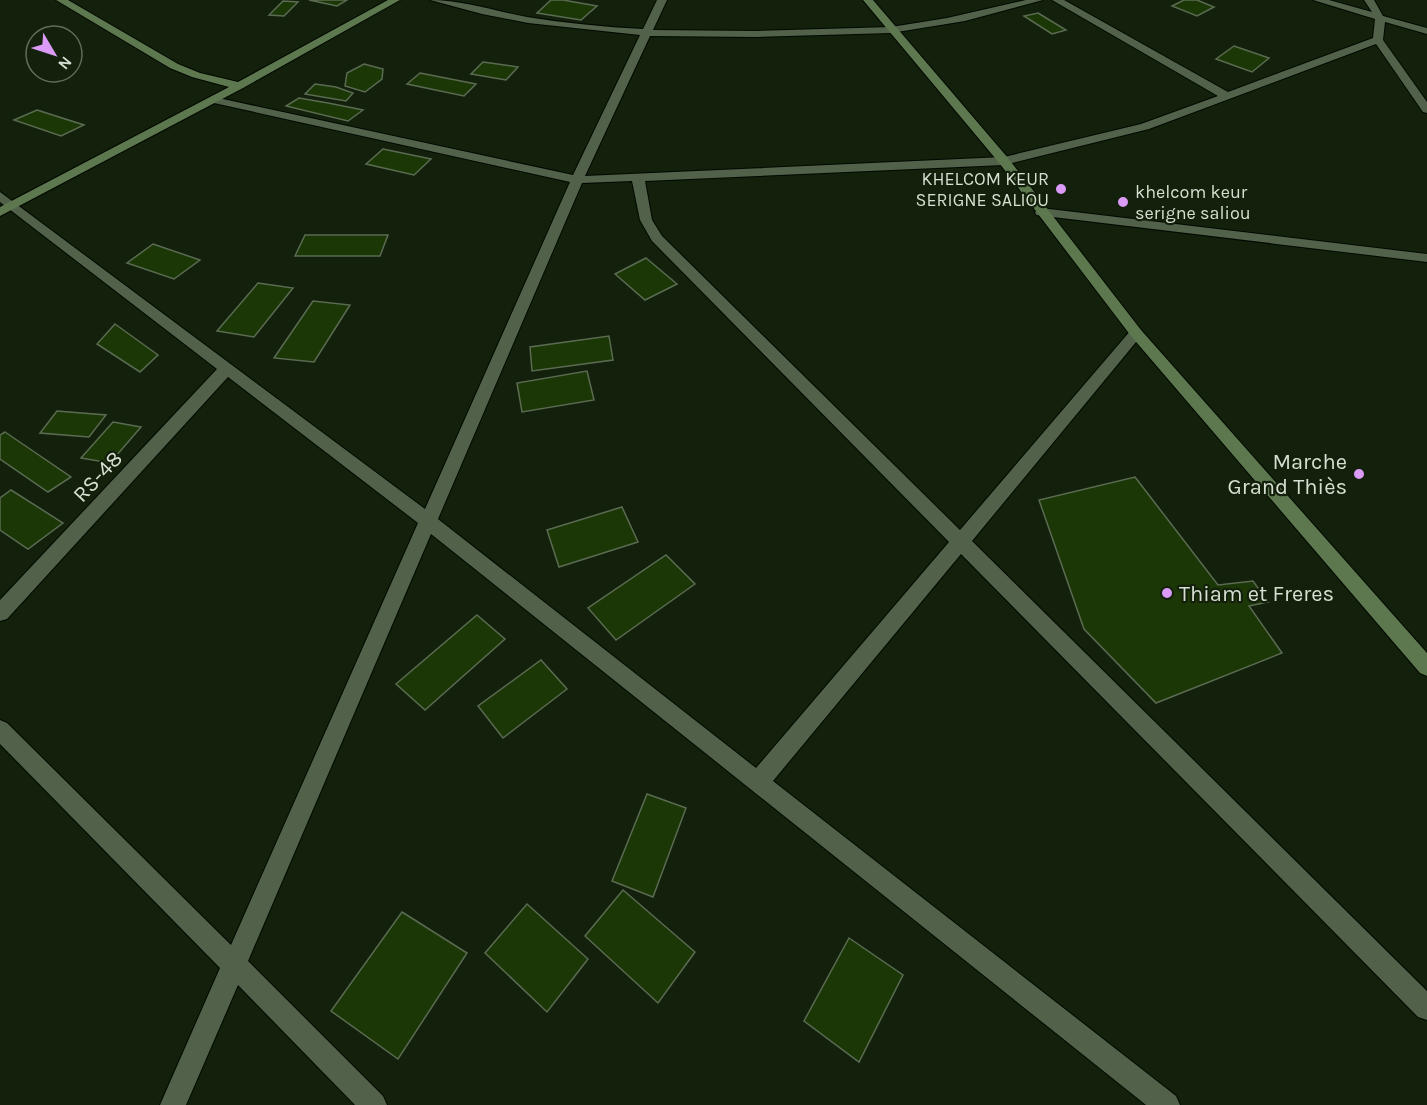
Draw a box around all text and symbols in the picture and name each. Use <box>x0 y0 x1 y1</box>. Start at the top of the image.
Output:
north arrow <box>24 24 84 84</box>
text: N <box>54 53 76 74</box>
place label: KHELCOM KEUR SERIGNE SALIOU <box>916 168 1049 211</box>
place label: khelcom keur serigne saliou <box>1135 181 1251 224</box>
marker: KHELCOM KEUR SERIGNE SALIOU <box>1054 182 1068 196</box>
marker: khelcom keur serigne saliou <box>1116 195 1130 209</box>
street label: RS-48 <box>68 446 128 508</box>
place label: Marche Grand Thiès <box>1228 449 1347 500</box>
marker: Marche Grand Thiès <box>1352 467 1366 481</box>
place label: Thiam et Freres <box>1179 581 1334 607</box>
marker: Thiam et Freres <box>1160 586 1174 600</box>

